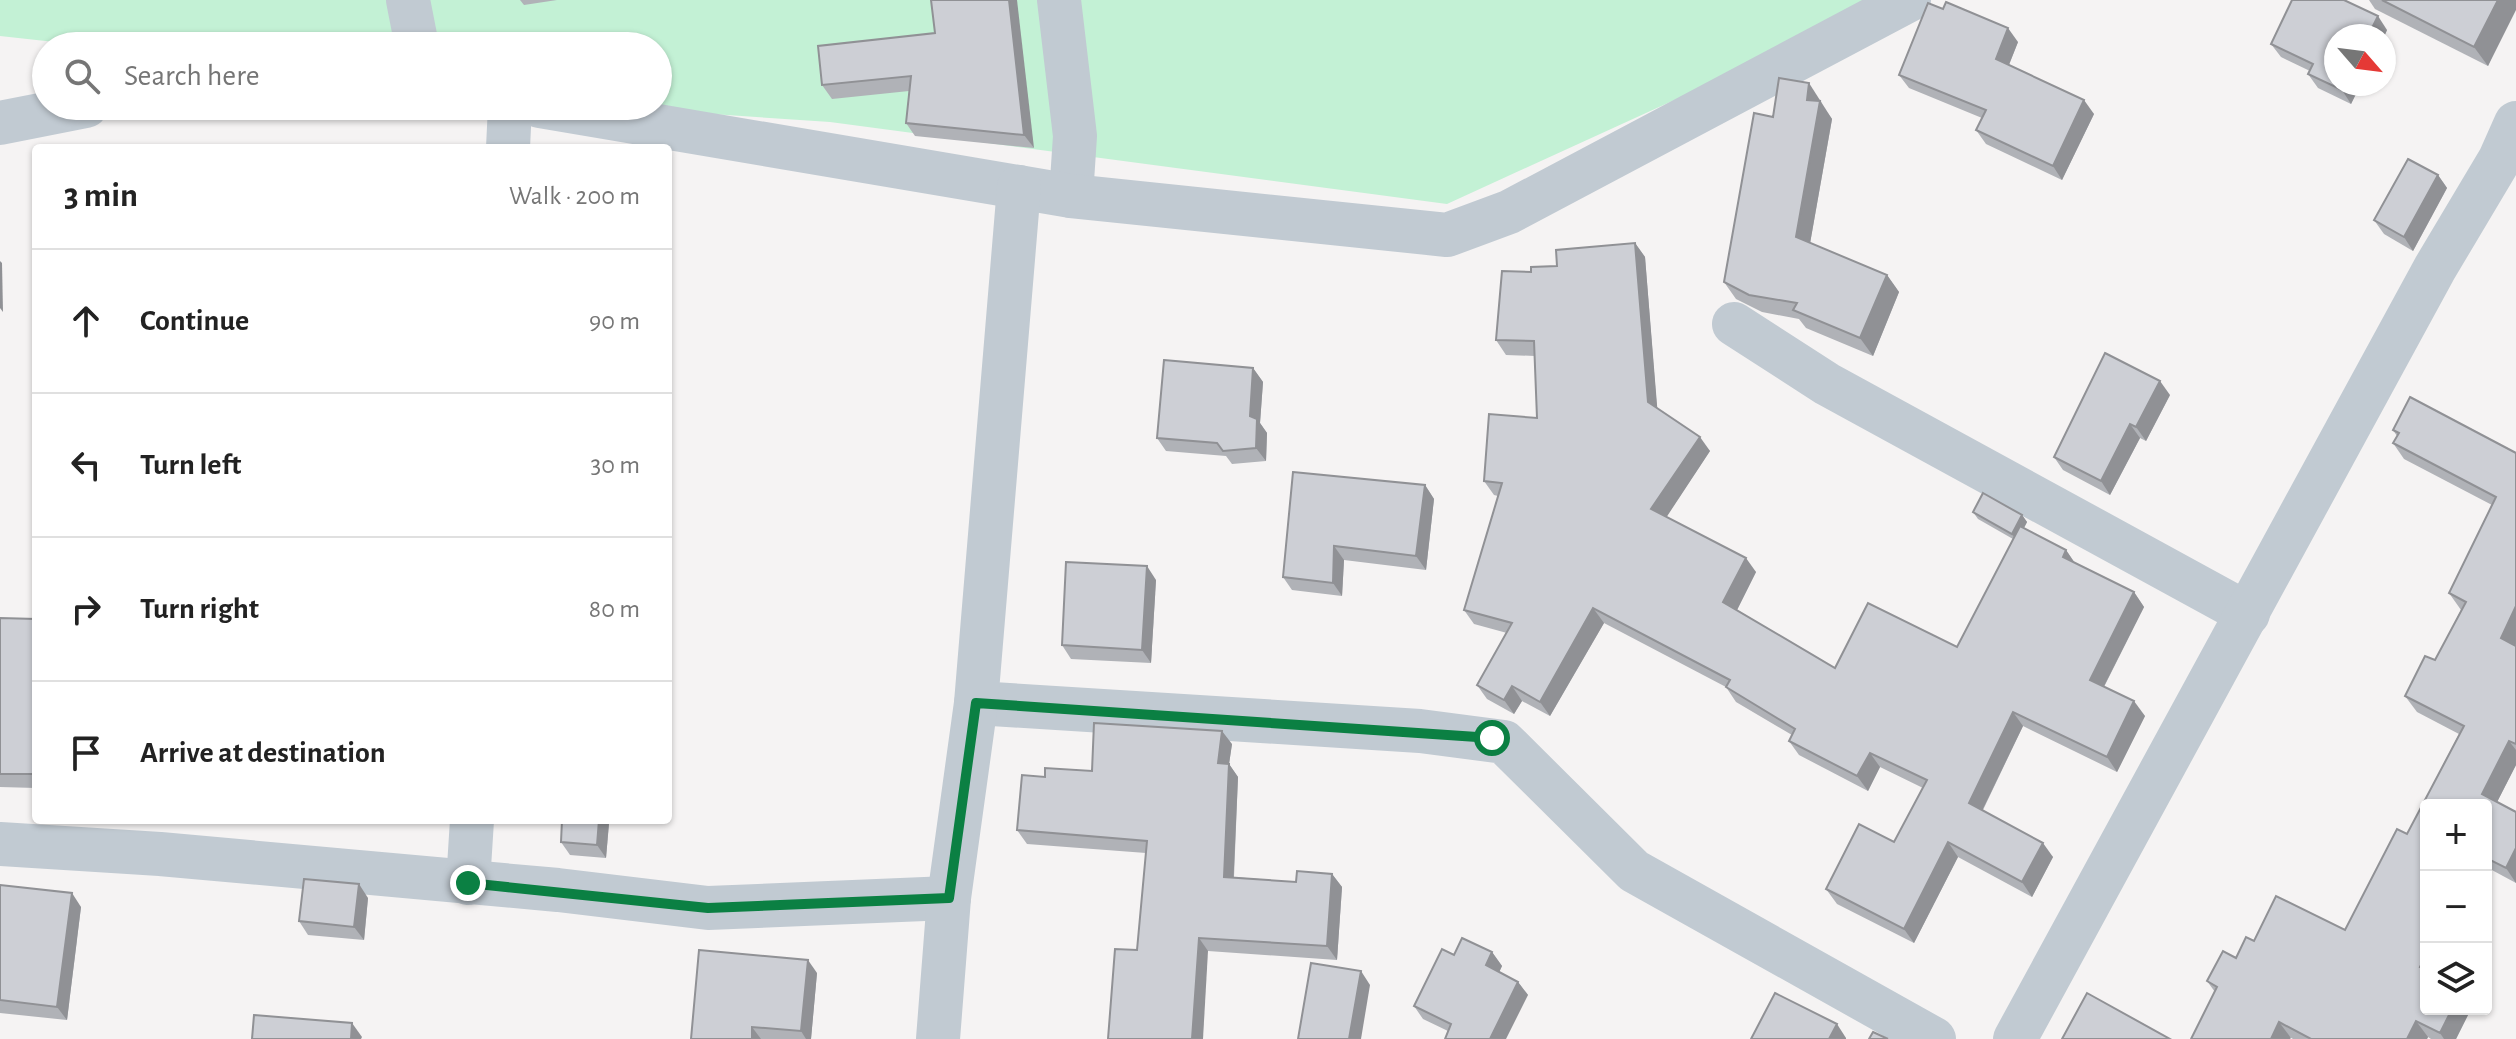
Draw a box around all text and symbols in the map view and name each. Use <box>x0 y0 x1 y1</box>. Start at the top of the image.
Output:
north arrow <box>2324 24 2396 96</box>
search box <box>32 32 672 120</box>
icon: search <box>60 54 104 98</box>
text: Search here <box>124 61 260 91</box>
text: 3 min <box>64 179 138 213</box>
text: Walk · 200 m <box>509 183 640 209</box>
icon: ahead <box>64 299 108 343</box>
text: Continue <box>140 306 249 336</box>
text: 90 m <box>589 308 640 334</box>
icon: left <box>64 443 108 487</box>
text: Turn left <box>140 450 241 480</box>
text: 30 m <box>590 452 640 478</box>
icon: right <box>64 587 108 631</box>
text: Turn right <box>140 594 259 624</box>
text: 80 m <box>589 596 640 622</box>
route start <box>1474 720 1510 756</box>
icon: arrive <box>64 731 108 775</box>
text: Arrive at destination <box>140 738 386 768</box>
map controls <box>2420 799 2492 1015</box>
button: + <box>2420 799 2492 871</box>
route end <box>450 865 486 901</box>
button: − <box>2420 871 2492 943</box>
button: layers <box>2420 943 2492 1015</box>

